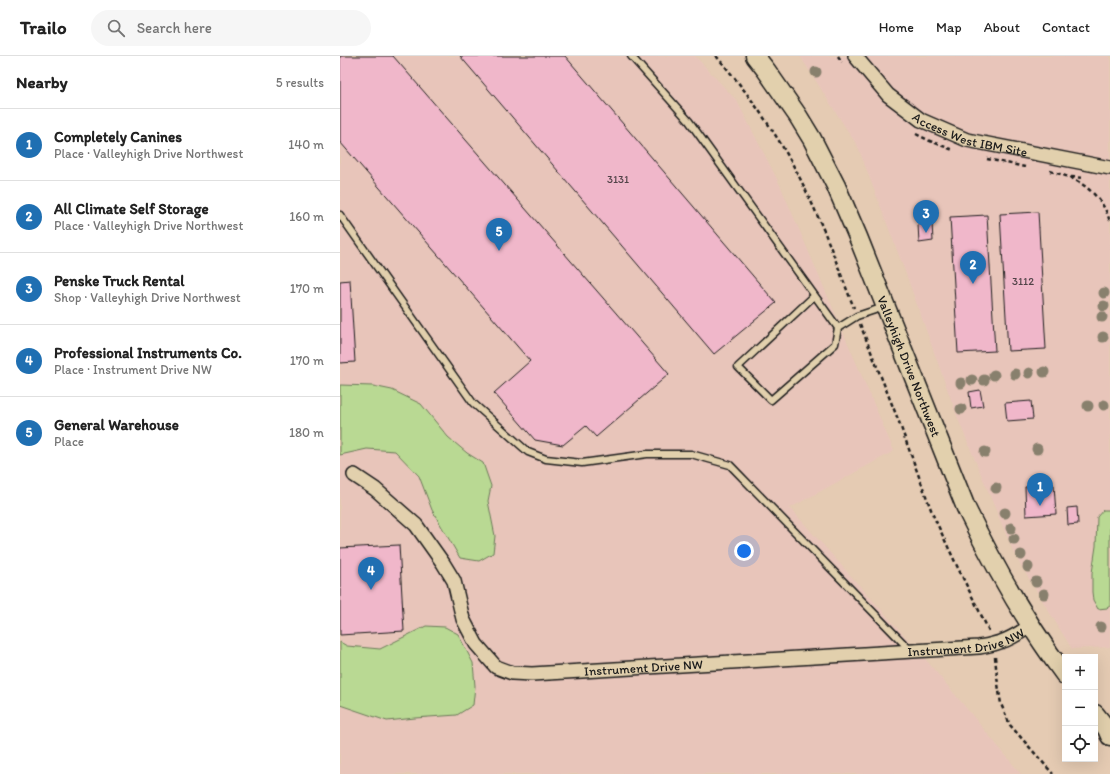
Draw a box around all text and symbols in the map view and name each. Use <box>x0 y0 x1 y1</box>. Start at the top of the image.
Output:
search box <box>91 10 371 46</box>
text: Trailo <box>20 16 67 39</box>
icon: search <box>105 17 127 39</box>
text: Search here <box>137 19 212 37</box>
text: Home <box>879 19 914 36</box>
text: Map <box>936 19 962 36</box>
text: About <box>984 19 1020 36</box>
text: Contact <box>1042 19 1090 36</box>
text: Nearby <box>16 72 68 92</box>
text: 5 results <box>276 75 324 90</box>
street label: Access West IBM Site <box>910 109 1029 159</box>
text: Completely Canines <box>54 128 182 146</box>
text: 1 <box>26 137 32 152</box>
text: 140 m <box>288 137 324 152</box>
text: Place · Valleyhigh Drive Northwest <box>54 146 243 161</box>
house number: 3131 <box>607 173 629 186</box>
text: All Climate Self Storage <box>54 200 209 218</box>
pin: 3 <box>913 200 939 233</box>
text: 2 <box>26 209 32 224</box>
text: 160 m <box>289 209 324 224</box>
text: Place · Valleyhigh Drive Northwest <box>54 218 243 233</box>
pin: 5 <box>486 218 512 251</box>
pin: 2 <box>960 251 986 284</box>
text: Penske Truck Rental <box>54 272 184 290</box>
house number: 3112 <box>1012 275 1034 288</box>
text: 3 <box>25 281 33 296</box>
text: 170 m <box>290 281 324 296</box>
text: Shop · Valleyhigh Drive Northwest <box>54 290 241 305</box>
street label: Valleyhigh Drive Northwest <box>875 293 944 439</box>
text: Professional Instruments Co. <box>54 344 242 362</box>
text: 4 <box>25 353 33 368</box>
text: 170 m <box>290 353 324 368</box>
text: Place · Instrument Drive NW <box>54 362 212 377</box>
text: General Warehouse <box>54 416 179 434</box>
text: 5 <box>26 425 32 440</box>
text: 180 m <box>289 425 324 440</box>
text: Place <box>54 434 84 449</box>
pin: 1 <box>1027 473 1053 506</box>
your location <box>734 541 754 561</box>
pin: 4 <box>358 557 384 590</box>
street label: Instrument Drive NW <box>907 624 1027 659</box>
map controls <box>1062 654 1098 762</box>
button: + <box>1062 654 1098 690</box>
street label: Instrument Drive NW <box>584 656 703 678</box>
button: − <box>1062 690 1098 726</box>
button: locate <box>1062 726 1098 762</box>

